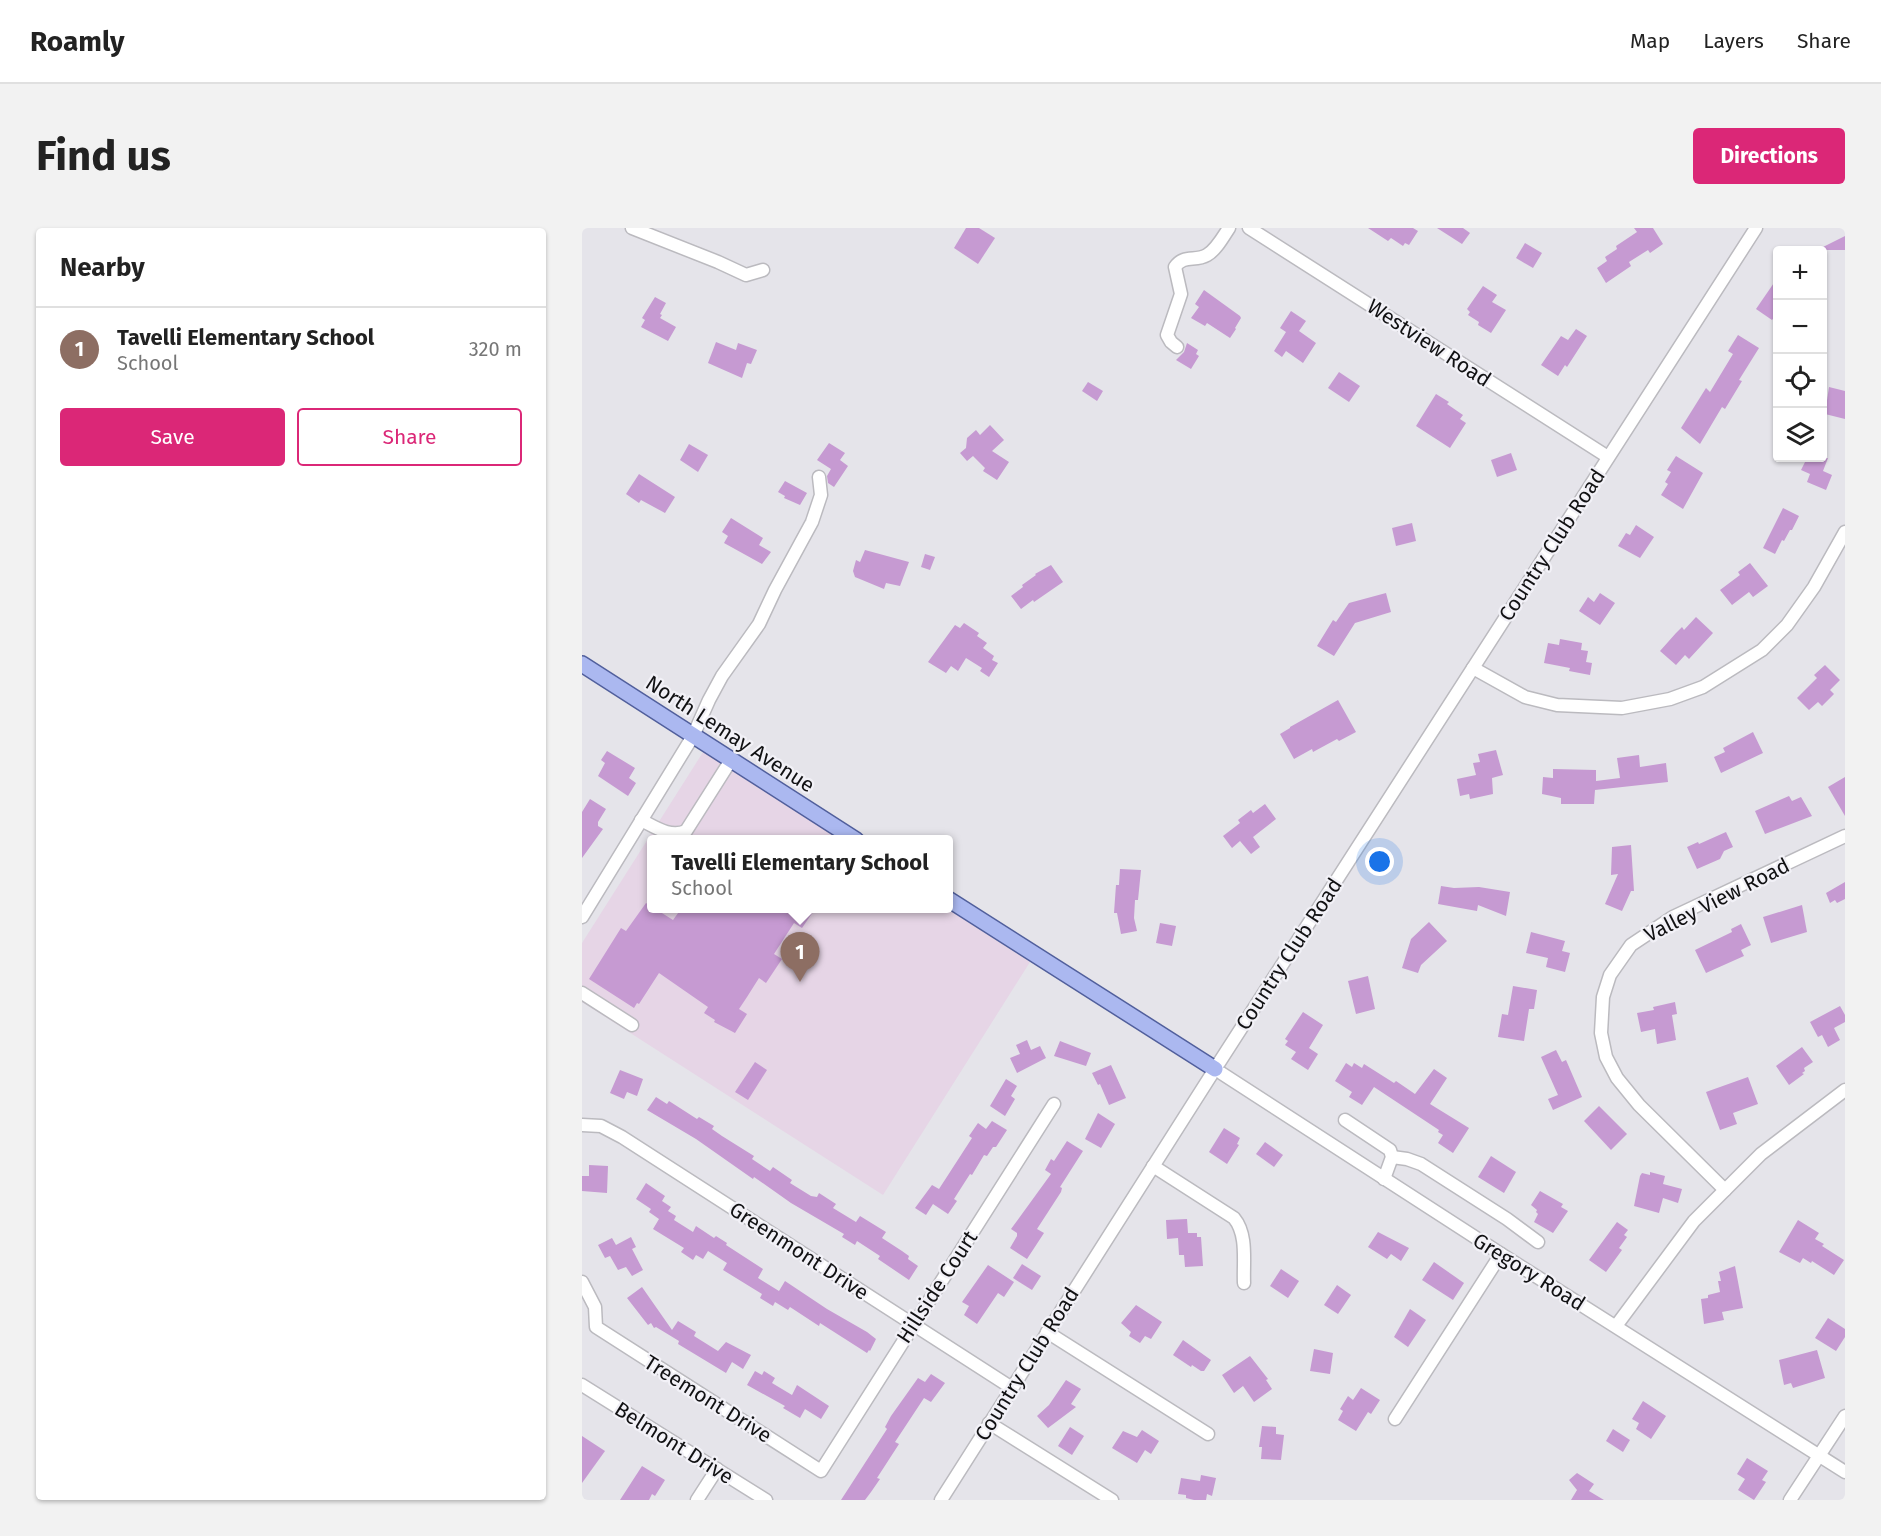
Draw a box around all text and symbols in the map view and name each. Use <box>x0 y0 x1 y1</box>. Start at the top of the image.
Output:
text: Roamly <box>30 25 124 58</box>
text: Map <box>1630 28 1670 54</box>
text: Layers <box>1703 28 1764 54</box>
text: Share <box>1797 28 1851 54</box>
button: Directions <box>1693 128 1845 184</box>
text: Find us <box>36 131 171 181</box>
map controls <box>1773 246 1827 462</box>
button: + <box>1773 246 1827 300</box>
text: Nearby <box>60 252 145 283</box>
street label: Westview Road <box>1362 293 1496 393</box>
button: − <box>1773 300 1827 354</box>
text: Tavelli Elementary School <box>117 324 374 351</box>
text: 1 <box>75 337 84 361</box>
text: 320 m <box>469 337 522 361</box>
text: School <box>117 351 178 375</box>
button: locate <box>1773 354 1827 408</box>
button: Save <box>60 408 285 466</box>
button: Share <box>297 408 522 466</box>
button: layers <box>1773 408 1827 462</box>
street label: Country Club Road <box>1493 464 1611 626</box>
street label: North Lemay Avenue <box>641 670 819 798</box>
popup <box>647 835 953 913</box>
your location <box>1365 847 1394 876</box>
text: Tavelli Elementary School <box>671 849 929 876</box>
street label: Valley View Road <box>1640 852 1794 948</box>
street label: Country Club Road <box>1230 873 1348 1035</box>
text: School <box>671 876 733 900</box>
pin: 1 <box>780 932 820 982</box>
street label: Greenmont Drive <box>724 1196 874 1306</box>
street label: Hillside Court <box>891 1225 983 1348</box>
street label: Gregory Road <box>1468 1227 1590 1317</box>
street label: Country Club Road <box>969 1282 1085 1446</box>
street label: Treemont Drive <box>639 1349 777 1449</box>
street label: Belmont Drive <box>610 1396 738 1490</box>

